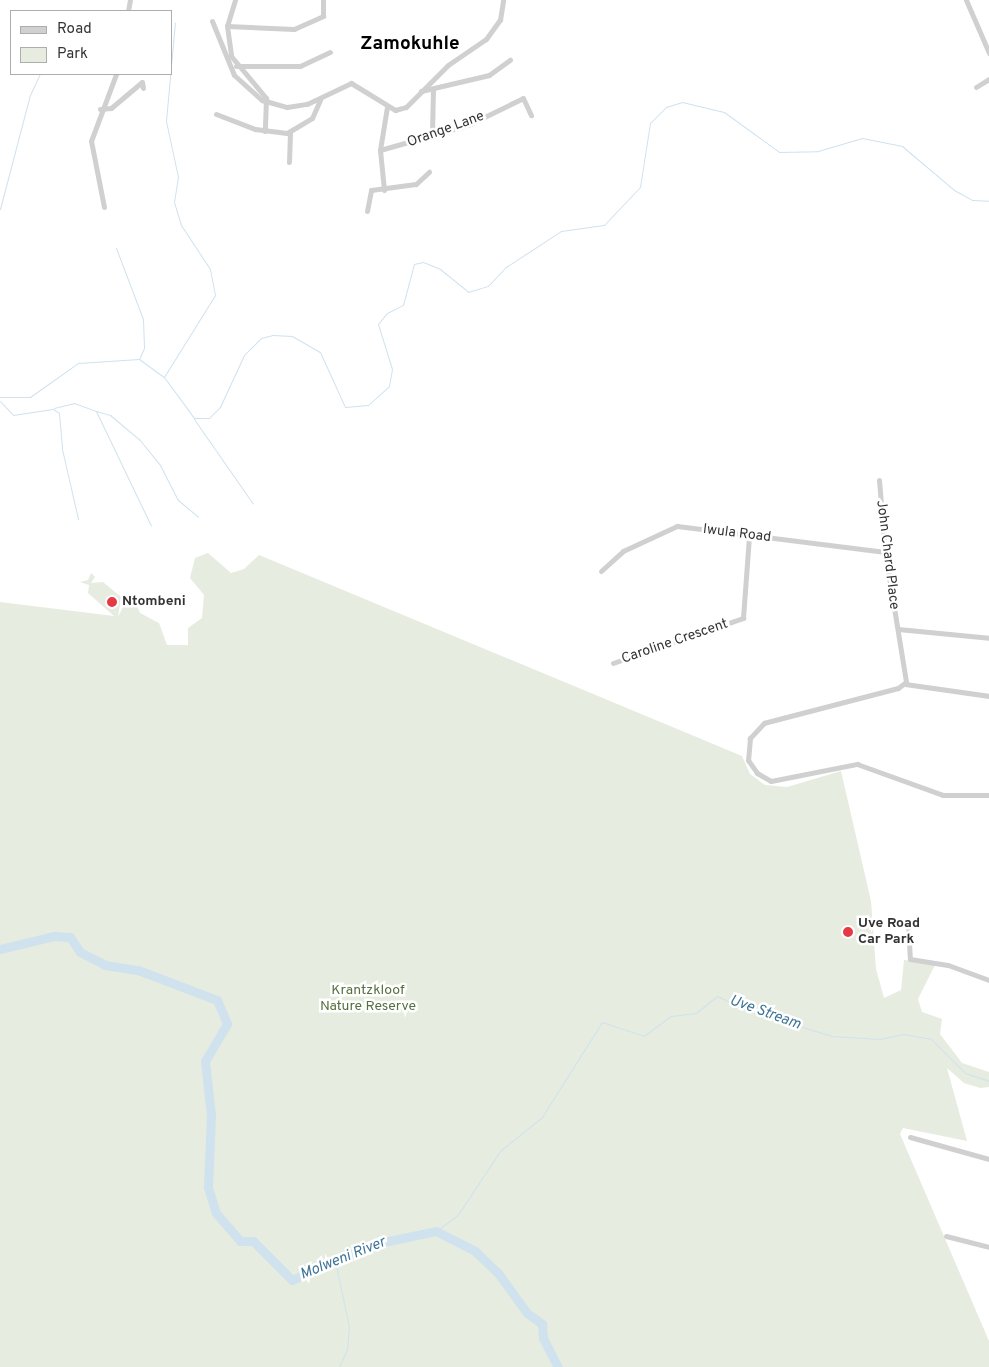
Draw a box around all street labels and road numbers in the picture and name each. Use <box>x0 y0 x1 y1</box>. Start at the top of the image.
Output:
street label: Orange Lane <box>405 108 487 152</box>
street label: John Chard Place <box>872 499 902 611</box>
street label: Iwula Road <box>702 521 772 547</box>
street label: Caroline Crescent <box>620 616 730 668</box>

